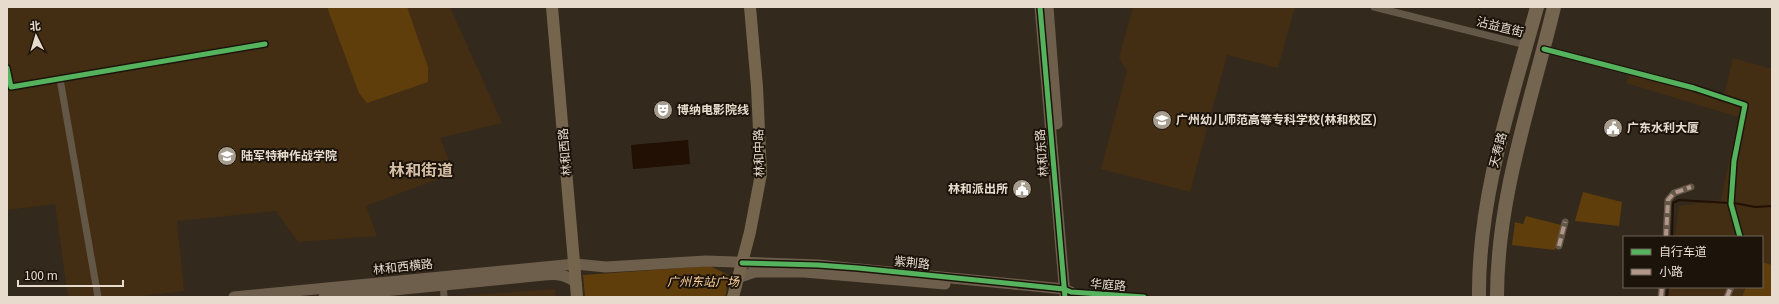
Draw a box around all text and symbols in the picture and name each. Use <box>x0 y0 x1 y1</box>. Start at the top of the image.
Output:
street label: 沾益直街 <box>1475 11 1526 40</box>
north arrow <box>16 16 56 56</box>
text: 北 <box>29 17 41 33</box>
theatre icon: 博纳电影院线 <box>652 99 674 121</box>
place label: 博纳电影院线 <box>677 100 749 117</box>
school or university icon: 广州幼儿师范高等专科学校(林和校区) <box>1151 109 1173 131</box>
place label: 广州幼儿师范高等专科学校(林和校区) <box>1176 110 1377 127</box>
public building icon: 广东水利大厦 <box>1602 117 1624 139</box>
place label: 广东水利大厦 <box>1627 118 1699 135</box>
street label: 林和西路 <box>553 127 574 177</box>
street label: 林和东路 <box>1030 128 1051 178</box>
street label: 林和中路 <box>749 129 766 177</box>
street label: 天寿路 <box>1484 130 1509 169</box>
school or university icon: 陆军特种作战学院 <box>216 145 238 167</box>
place label: 陆军特种作战学院 <box>241 146 337 163</box>
district label: 林和街道 <box>389 157 453 181</box>
public building icon: 林和派出所 <box>1011 178 1033 200</box>
place label: 林和派出所 <box>948 179 1008 196</box>
legend <box>1623 236 1763 288</box>
text: 自行车道 <box>1659 242 1707 259</box>
street label: 紫荆路 <box>893 251 931 272</box>
street label: 林和西横路 <box>372 254 434 277</box>
scale bar <box>18 262 123 288</box>
text: 小路 <box>1659 262 1683 279</box>
text: 100 m <box>24 266 58 283</box>
park label: 广州东站广场 <box>667 272 740 289</box>
street label: 华庭路 <box>1090 274 1127 293</box>

